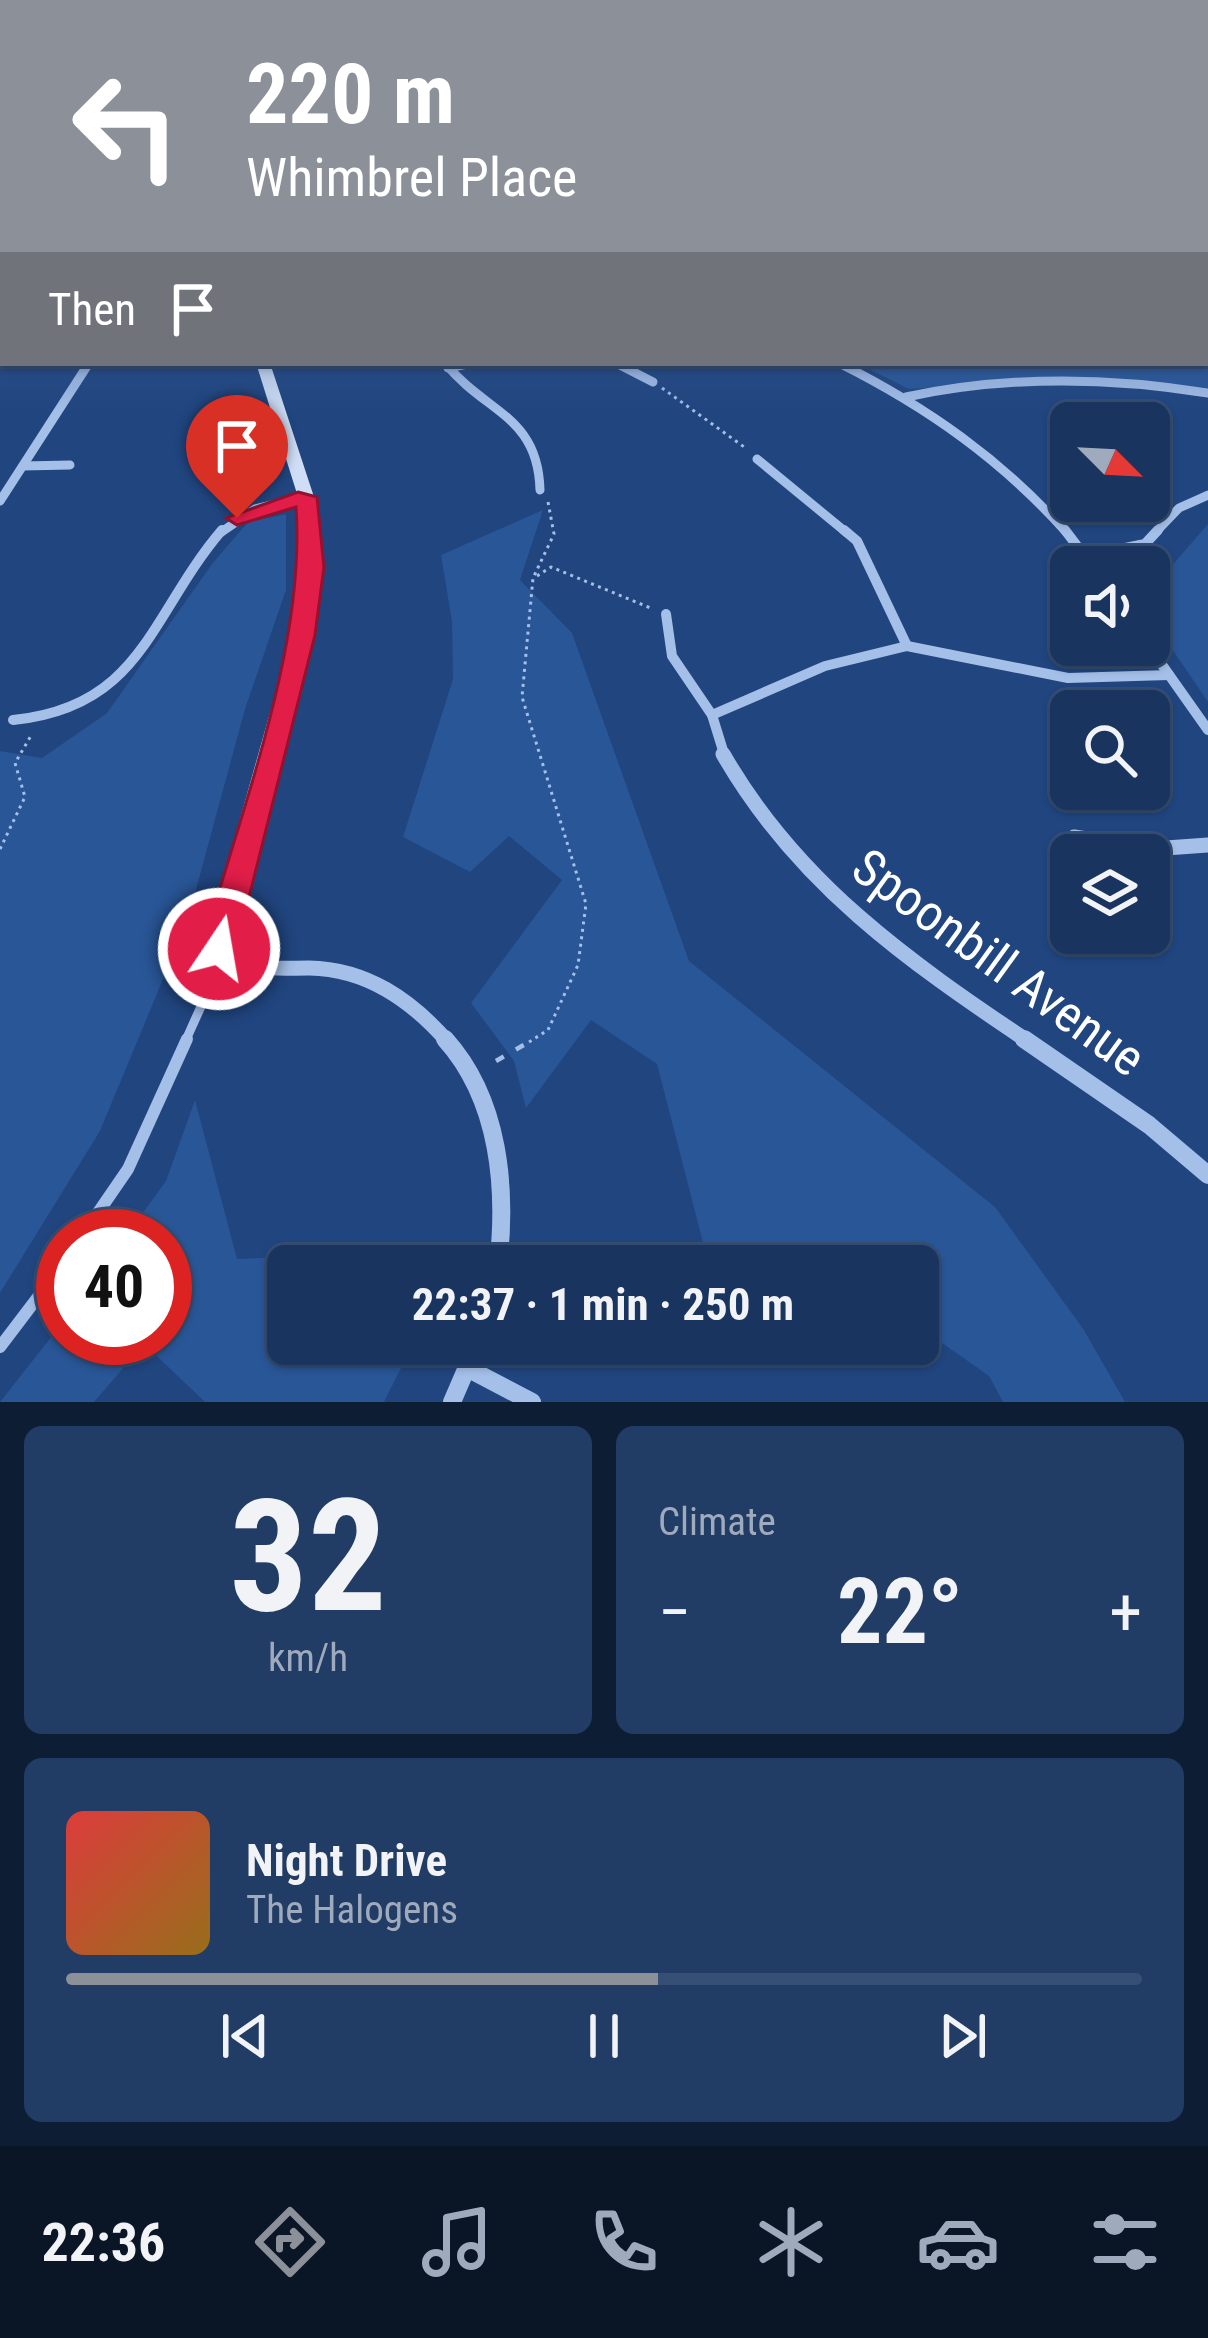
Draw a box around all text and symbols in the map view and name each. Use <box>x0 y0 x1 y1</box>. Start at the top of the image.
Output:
text: 220 m <box>246 45 455 144</box>
icon: left <box>48 48 204 204</box>
text: Whimbrel Place <box>246 146 577 209</box>
icon: arrive <box>160 276 226 342</box>
text: Then <box>48 283 136 336</box>
pin <box>186 395 288 518</box>
north arrow <box>1050 402 1170 522</box>
map controls <box>1050 402 1170 954</box>
icon: arrive <box>204 413 270 479</box>
button: sound <box>1050 546 1170 666</box>
button: search <box>1050 690 1170 810</box>
button: layers <box>1050 834 1170 954</box>
street label: Spoonbill Avenue <box>841 837 1156 1088</box>
position arrow <box>156 886 282 1012</box>
speed limit sign: 40 <box>36 1209 192 1365</box>
text: 22:37 · 1 min · 250 m <box>412 1278 794 1331</box>
text: 32 <box>229 1465 387 1648</box>
text: Climate <box>658 1499 776 1545</box>
text: 22° <box>837 1560 963 1665</box>
text: − <box>658 1574 691 1651</box>
text: + <box>1109 1574 1142 1651</box>
text: km/h <box>268 1635 348 1681</box>
text: Night Drive <box>246 1834 447 1887</box>
text: The Halogens <box>246 1887 458 1933</box>
icon: previous <box>212 2003 278 2069</box>
icon: pause <box>571 2003 637 2069</box>
icon: next <box>930 2003 996 2069</box>
icon: directions <box>248 2200 332 2284</box>
icon: music <box>415 2200 499 2284</box>
icon: phone <box>582 2200 666 2284</box>
icon: climate <box>749 2200 833 2284</box>
icon: car <box>916 2200 1000 2284</box>
icon: filters <box>1083 2200 1167 2284</box>
text: 22:36 <box>41 2211 165 2274</box>

